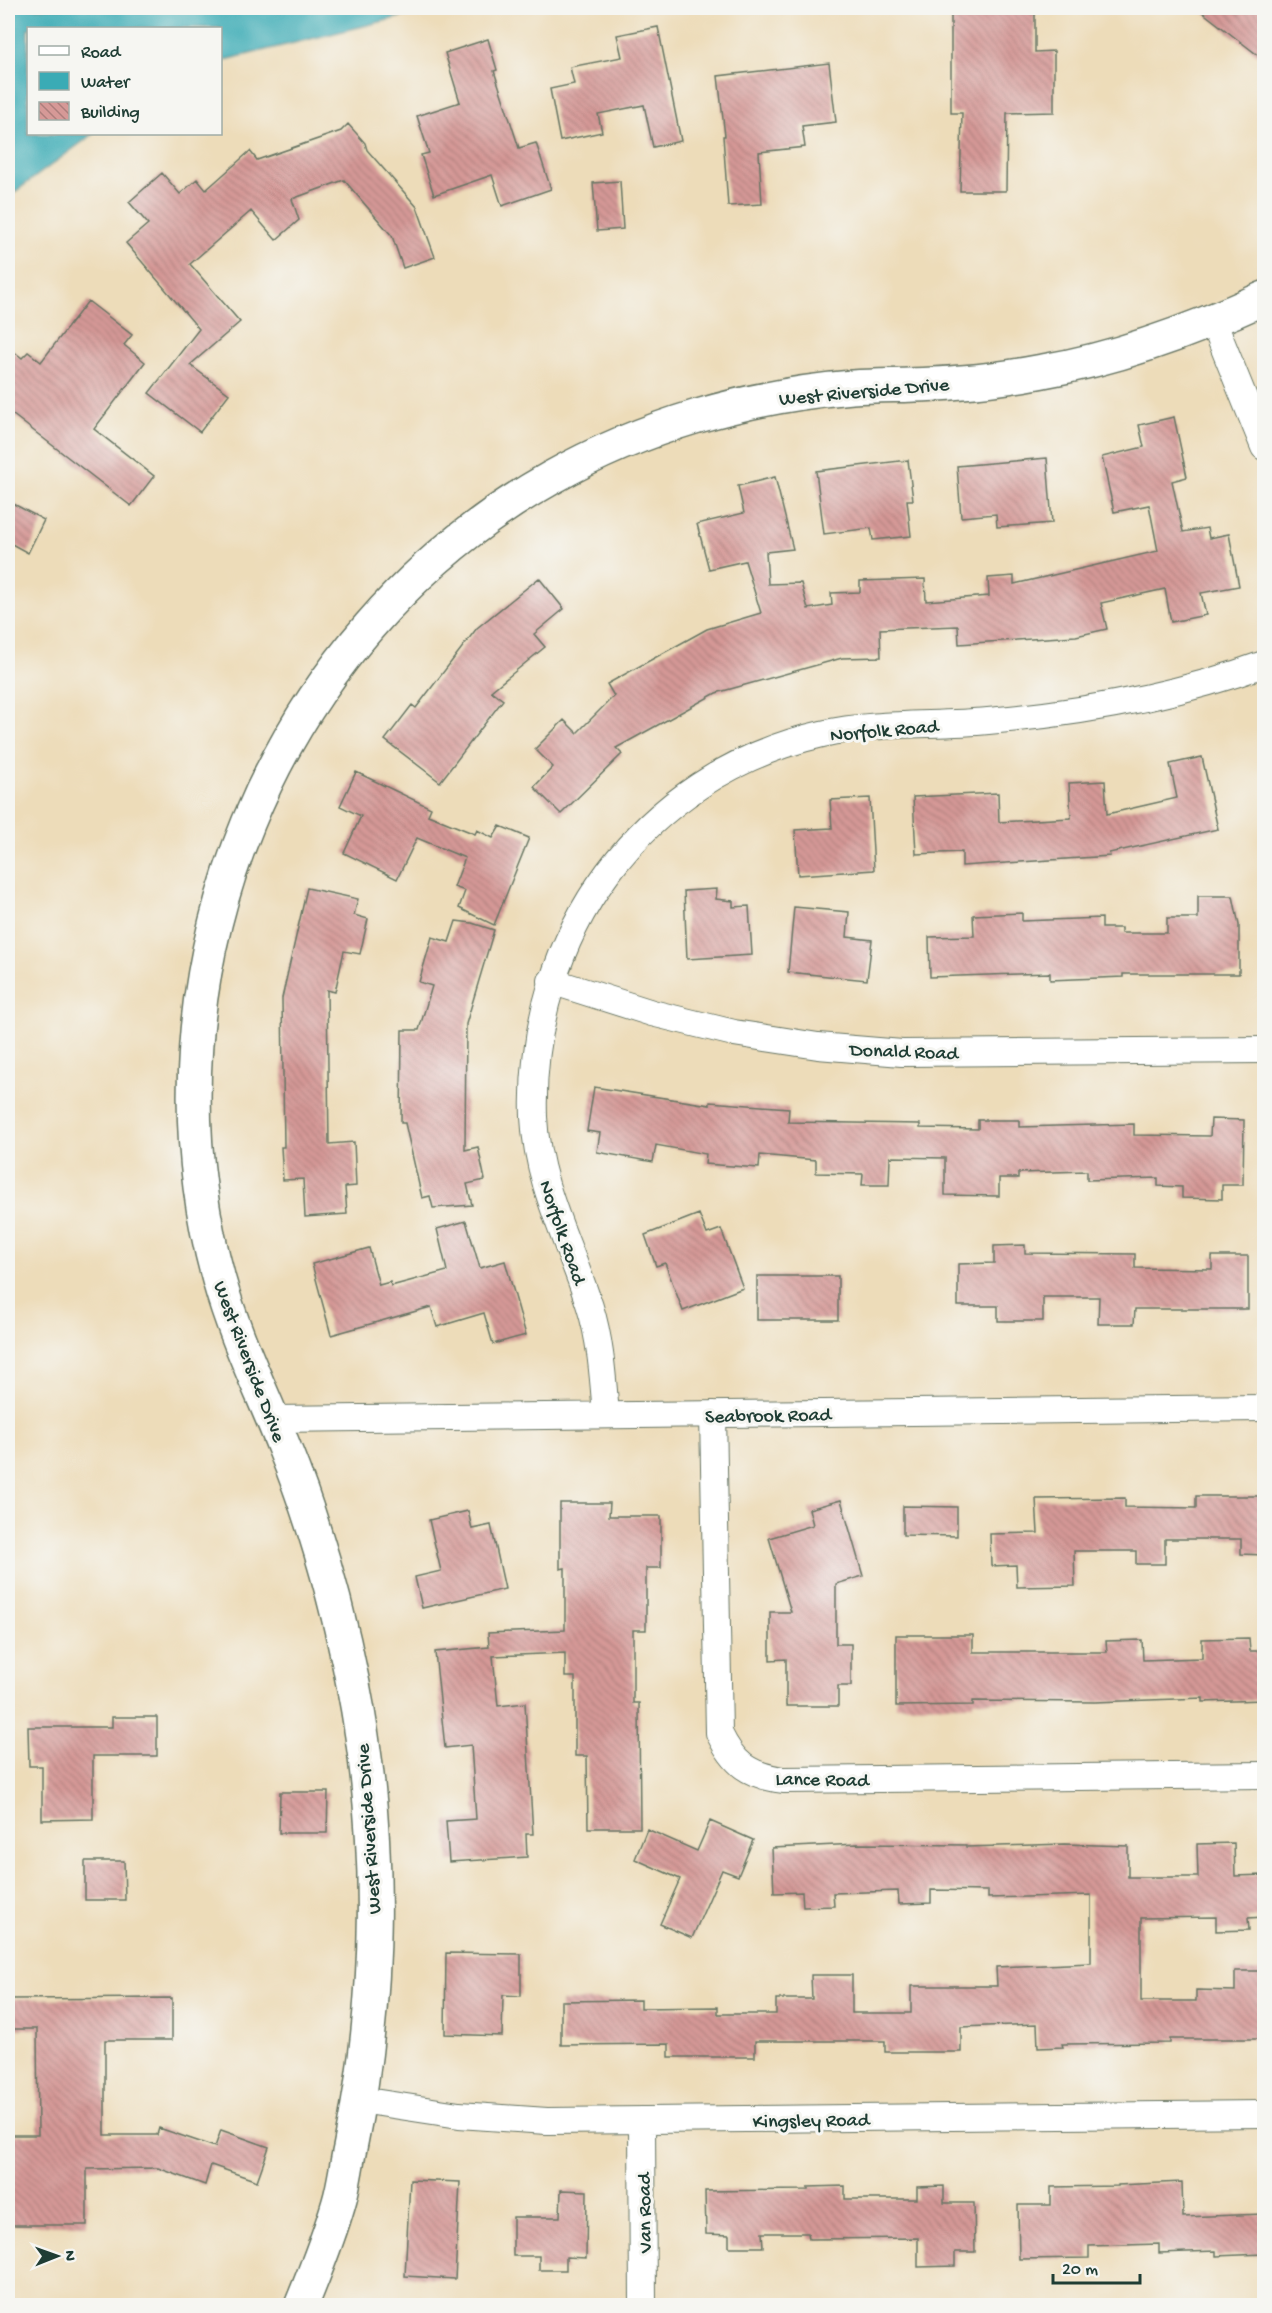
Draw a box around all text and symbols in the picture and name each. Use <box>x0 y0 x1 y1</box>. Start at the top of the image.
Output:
legend <box>27 27 222 135</box>
text: Road <box>81 43 122 64</box>
text: Water <box>81 73 131 94</box>
text: Building <box>80 103 140 124</box>
street label: West Riverside Drive <box>778 375 951 412</box>
street label: Norfolk Road <box>829 716 942 749</box>
street label: Donald Road <box>847 1040 961 1067</box>
street label: Norfolk Road <box>532 1178 590 1290</box>
street label: West Riverside Drive <box>206 1278 289 1447</box>
street label: Seabrook Road <box>705 1405 834 1430</box>
street label: West Riverside Drive <box>353 1742 388 1915</box>
street label: Lance Road <box>775 1769 871 1794</box>
street label: Kingsley Road <box>753 2110 872 2135</box>
street label: Van Road <box>634 2170 659 2254</box>
north arrow <box>27 2226 87 2286</box>
scale bar <box>1053 2247 1140 2285</box>
text: N <box>59 2250 78 2262</box>
text: 20 m <box>1062 2260 1098 2281</box>

